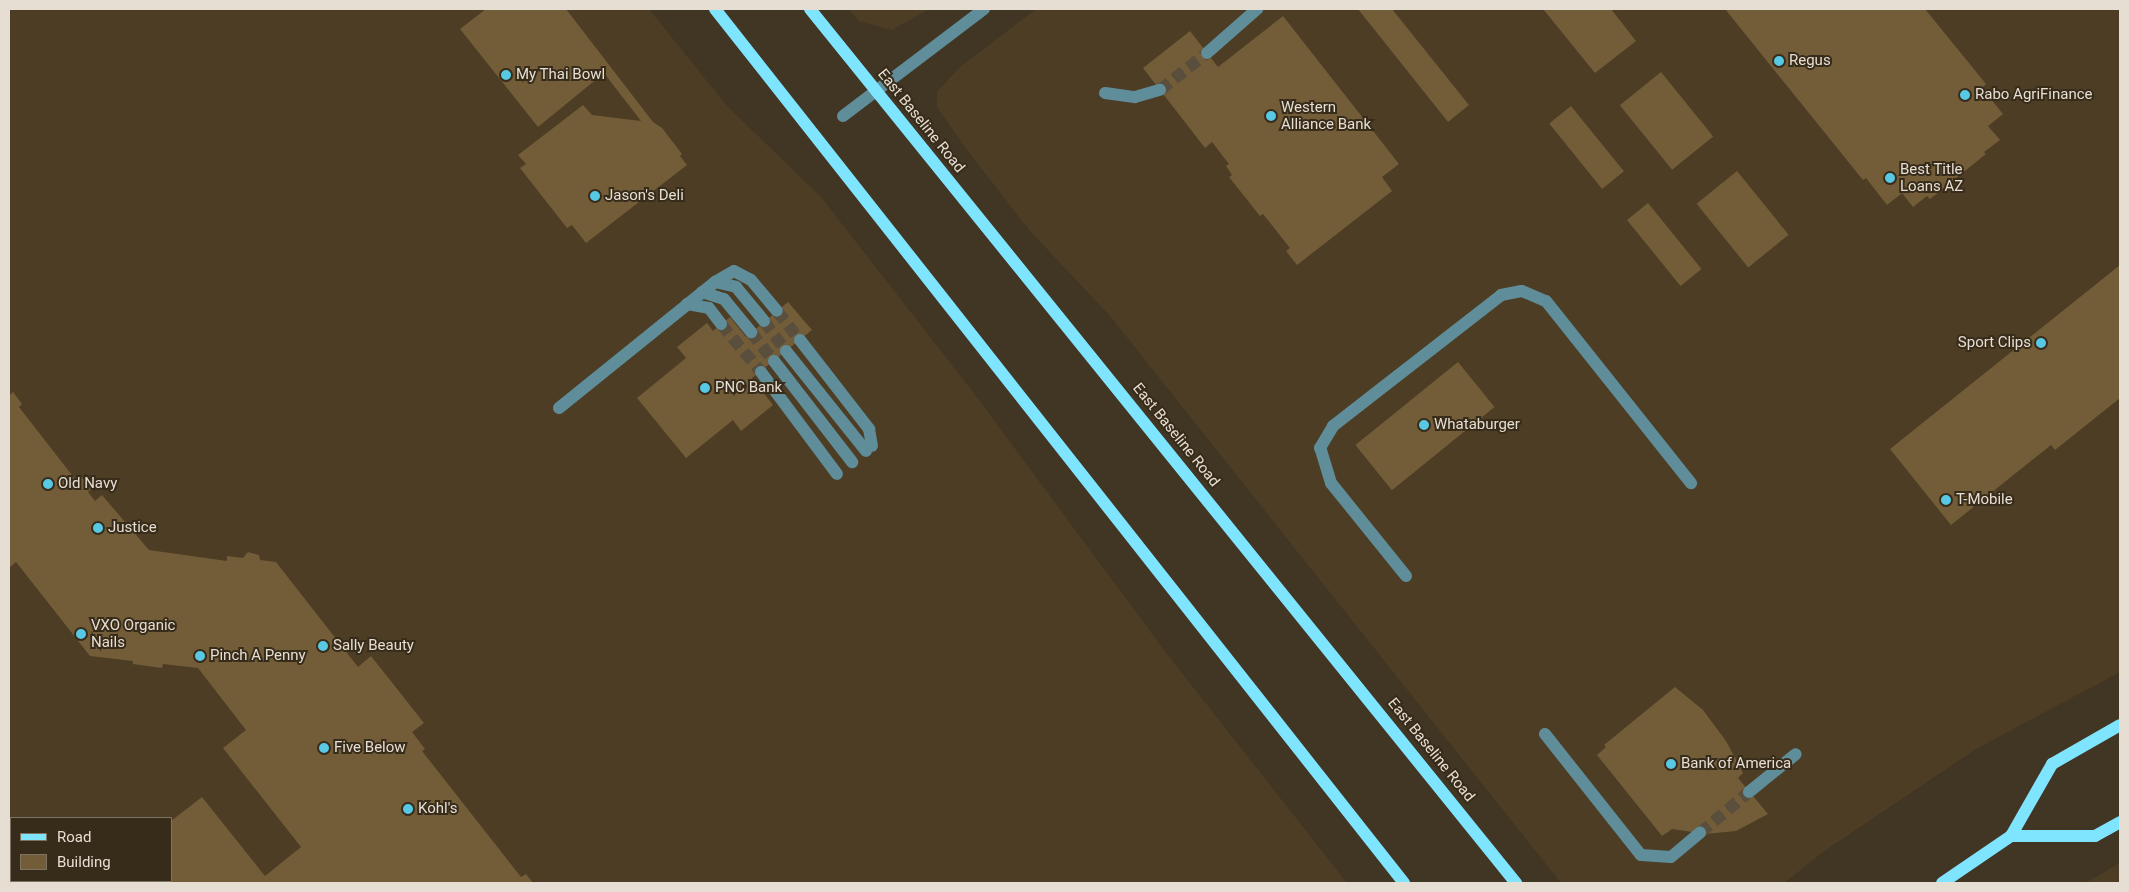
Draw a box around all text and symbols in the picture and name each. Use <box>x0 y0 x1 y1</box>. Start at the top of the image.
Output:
place label: Regus <box>1789 52 1831 70</box>
marker: Regus <box>1773 55 1785 67</box>
place label: My Thai Bowl <box>516 66 605 84</box>
street label: East Baseline Road <box>874 66 968 176</box>
marker: My Thai Bowl <box>500 69 512 81</box>
place label: Rabo AgriFinance <box>1975 86 2093 104</box>
marker: Rabo AgriFinance <box>1959 89 1971 101</box>
place label: Western Alliance Bank <box>1281 98 1371 133</box>
marker: Western Alliance Bank <box>1265 110 1277 122</box>
place label: Best Title Loans AZ <box>1900 160 1963 195</box>
marker: Best Title Loans AZ <box>1884 172 1896 184</box>
place label: Jason's Deli <box>605 187 684 205</box>
marker: Jason's Deli <box>589 190 601 202</box>
place label: Sport Clips <box>1958 334 2031 352</box>
marker: Sport Clips <box>2035 337 2047 349</box>
place label: PNC Bank <box>715 379 782 397</box>
street label: East Baseline Road <box>1129 380 1223 490</box>
marker: PNC Bank <box>699 382 711 394</box>
place label: Whataburger <box>1434 416 1520 434</box>
marker: Whataburger <box>1418 419 1430 431</box>
place label: Old Navy <box>58 475 117 493</box>
marker: Old Navy <box>42 478 54 490</box>
place label: T-Mobile <box>1956 491 2013 509</box>
marker: T-Mobile <box>1940 494 1952 506</box>
place label: Justice <box>108 519 157 537</box>
marker: Justice <box>92 522 104 534</box>
place label: VXO Organic Nails <box>91 616 175 651</box>
marker: VXO Organic Nails <box>75 628 87 640</box>
place label: Sally Beauty <box>333 637 414 655</box>
marker: Sally Beauty <box>317 640 329 652</box>
place label: Pinch A Penny <box>210 647 306 665</box>
marker: Pinch A Penny <box>194 650 206 662</box>
street label: East Baseline Road <box>1384 695 1478 805</box>
place label: Five Below <box>334 739 406 757</box>
marker: Five Below <box>318 742 330 754</box>
place label: Bank of America <box>1681 755 1791 773</box>
marker: Bank of America <box>1665 758 1677 770</box>
place label: Kohl's <box>418 800 457 818</box>
marker: Kohl's <box>402 803 414 815</box>
legend <box>10 817 172 882</box>
text: Road <box>57 828 91 846</box>
text: Building <box>57 853 111 871</box>

